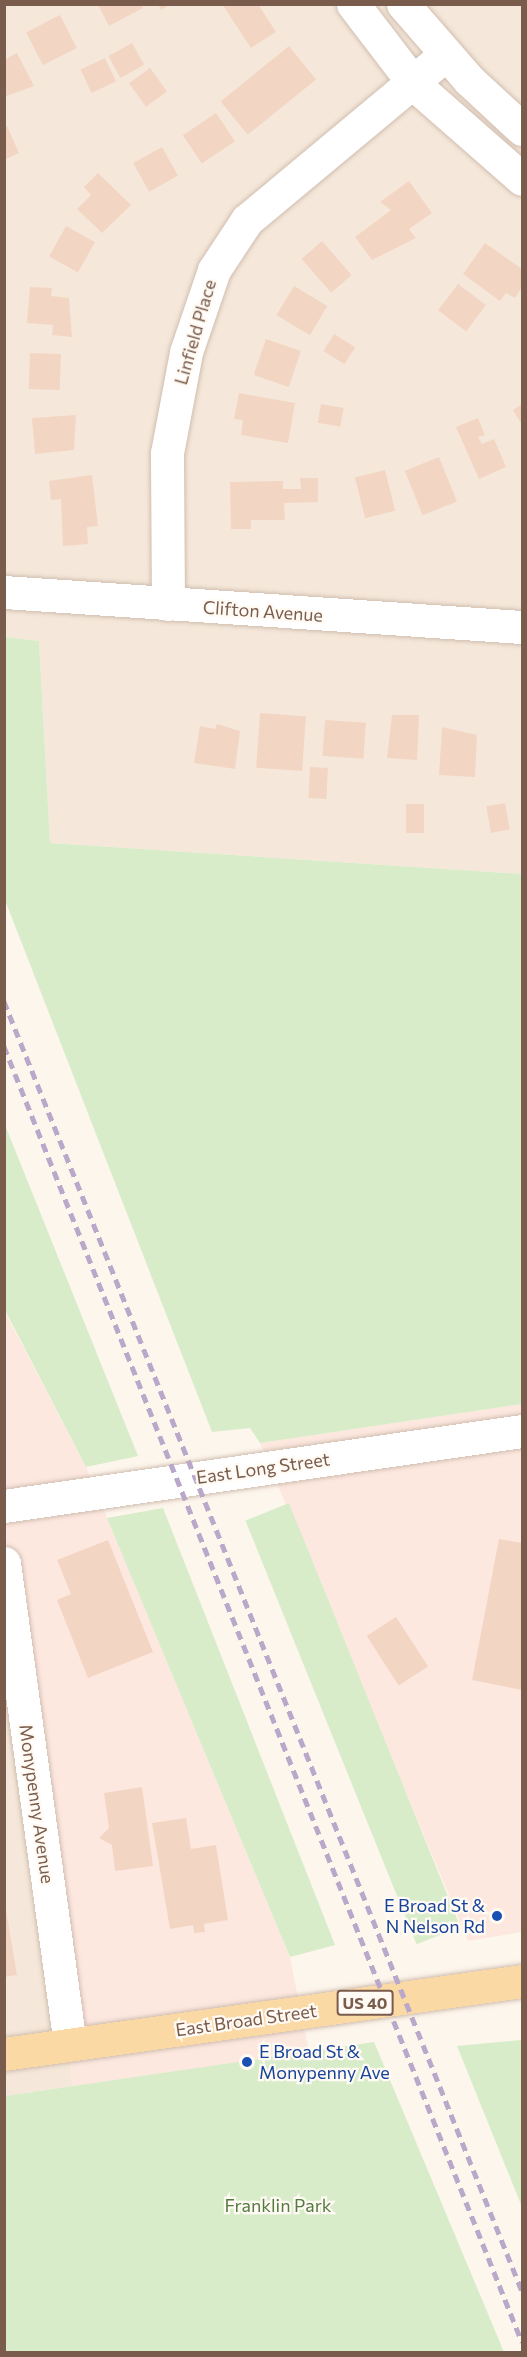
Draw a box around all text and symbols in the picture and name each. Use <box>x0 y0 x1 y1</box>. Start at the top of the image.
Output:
street label: Linfield Place <box>170 277 220 387</box>
street label: Clifton Avenue <box>202 596 324 626</box>
street label: East Long Street <box>195 1448 331 1488</box>
street label: Monypenny Avenue <box>15 1723 59 1885</box>
place label: E Broad St & N Nelson Rd <box>384 1895 485 1938</box>
marker: E Broad St & N Nelson Rd <box>490 1909 504 1923</box>
road number: US 40 <box>336 1990 394 2016</box>
street label: East Broad Street <box>174 1999 318 2041</box>
place label: E Broad St & Monypenny Ave <box>259 2041 390 2084</box>
marker: E Broad St & Monypenny Ave <box>240 2055 254 2069</box>
park label: Franklin Park <box>224 2194 332 2216</box>

